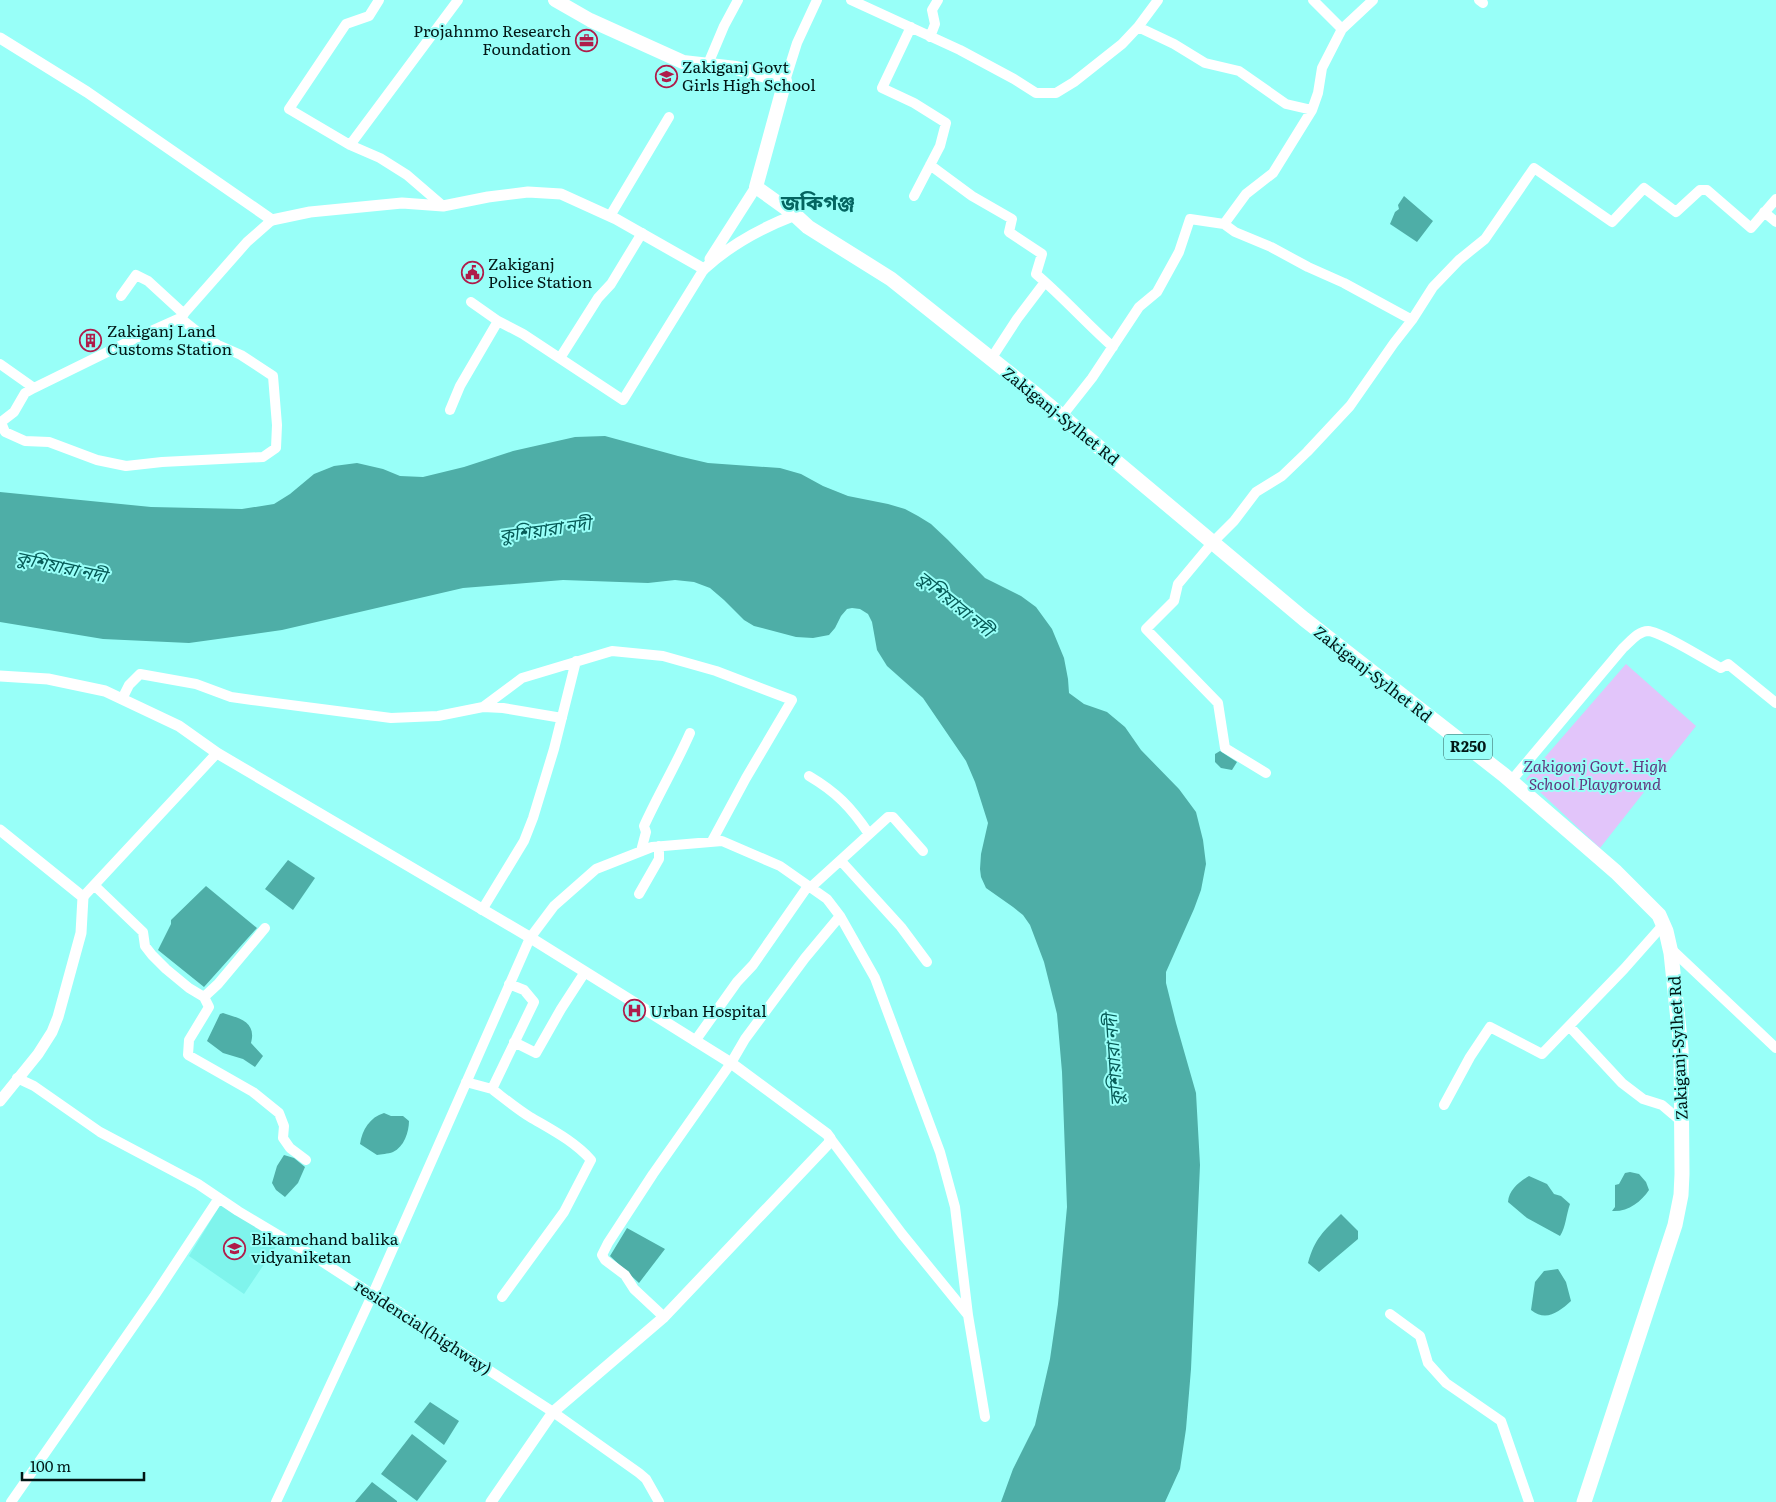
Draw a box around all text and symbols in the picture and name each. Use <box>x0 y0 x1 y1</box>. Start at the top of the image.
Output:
place label: Projahnmo Research Foundation <box>413 18 571 60</box>
office icon: Projahnmo Research Foundation <box>575 28 599 52</box>
place label: Zakiganj Govt Girls High School <box>682 54 816 96</box>
school or university icon: Zakiganj Govt Girls High School <box>654 64 678 88</box>
district label: জকিগঞ্জ <box>780 185 855 216</box>
place label: Zakiganj Police Station <box>488 251 593 293</box>
public building icon: Zakiganj Police Station <box>460 261 484 285</box>
place label: Zakiganj Land Customs Station <box>107 318 232 360</box>
building icon: Zakiganj Land Customs Station <box>79 328 103 352</box>
street label: Zakiganj-Sylhet Rd <box>998 360 1125 470</box>
water label: কুশিয়ারা নদী <box>497 508 595 548</box>
water label: কুশিয়ারা নদী <box>13 543 112 589</box>
water label: কুশিয়ারা নদী <box>912 563 1003 644</box>
street label: Zakiganj-Sylhet Rd <box>1309 619 1438 727</box>
road number: R250 <box>1444 734 1492 760</box>
park label: Zakigonj Govt. High School Playground <box>1523 753 1668 795</box>
street label: Zakiganj-Sylhet Rd <box>1661 975 1693 1121</box>
place label: Urban Hospital <box>650 998 767 1022</box>
hospital icon: Urban Hospital <box>622 999 646 1023</box>
water label: কুশিয়ারা নদী <box>1096 1010 1129 1107</box>
place label: Bikamchand balika vidyaniketan <box>251 1226 399 1268</box>
school or university icon: Bikamchand balika vidyaniketan <box>223 1236 247 1260</box>
street label: residencial(highway) <box>350 1273 497 1380</box>
scale bar <box>22 1450 145 1482</box>
text: 100 m <box>30 1454 71 1477</box>

